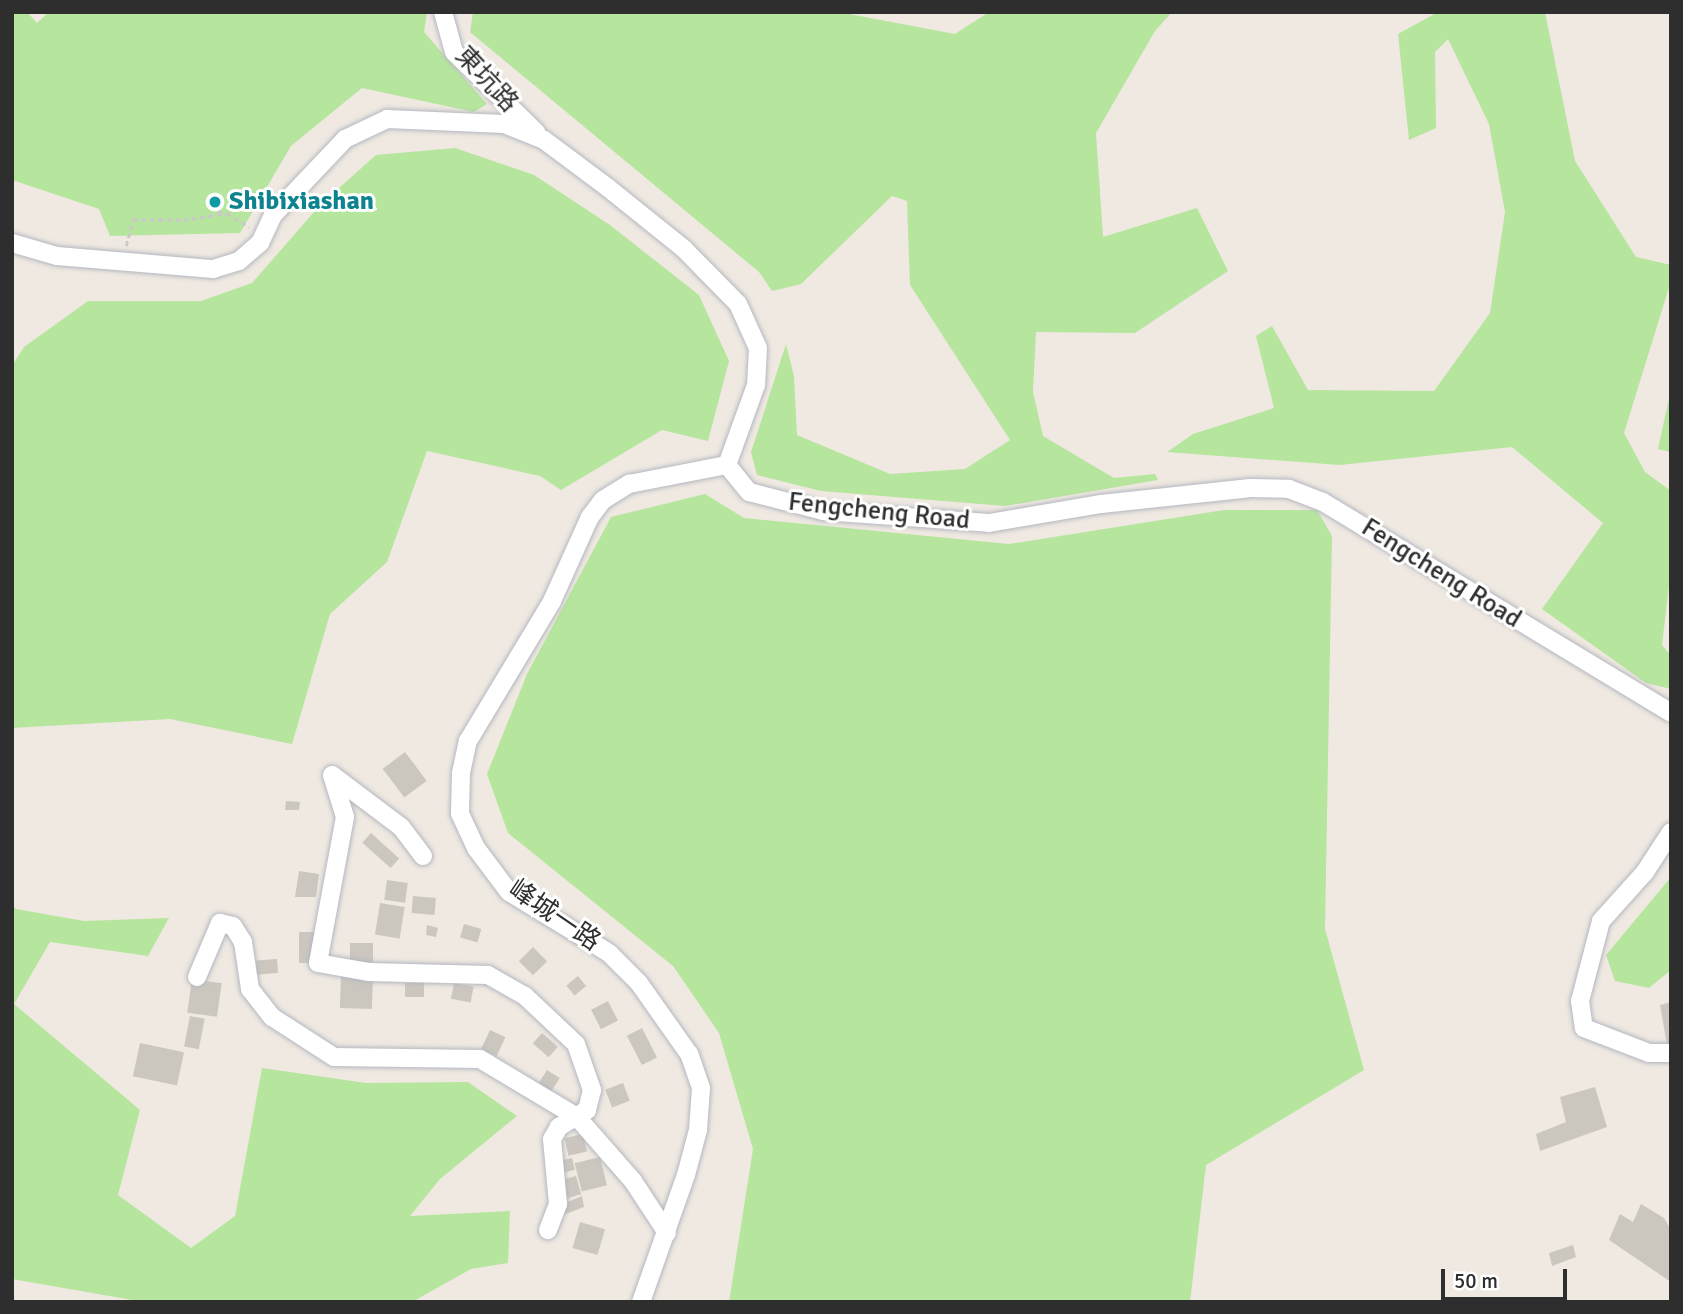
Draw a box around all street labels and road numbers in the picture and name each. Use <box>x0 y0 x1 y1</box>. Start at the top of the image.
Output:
street label: 東坑路 <box>448 41 524 119</box>
street label: Fengcheng Road <box>787 487 971 537</box>
street label: Fengcheng Road <box>1355 512 1527 636</box>
street label: 峰城一路 <box>502 874 606 958</box>

